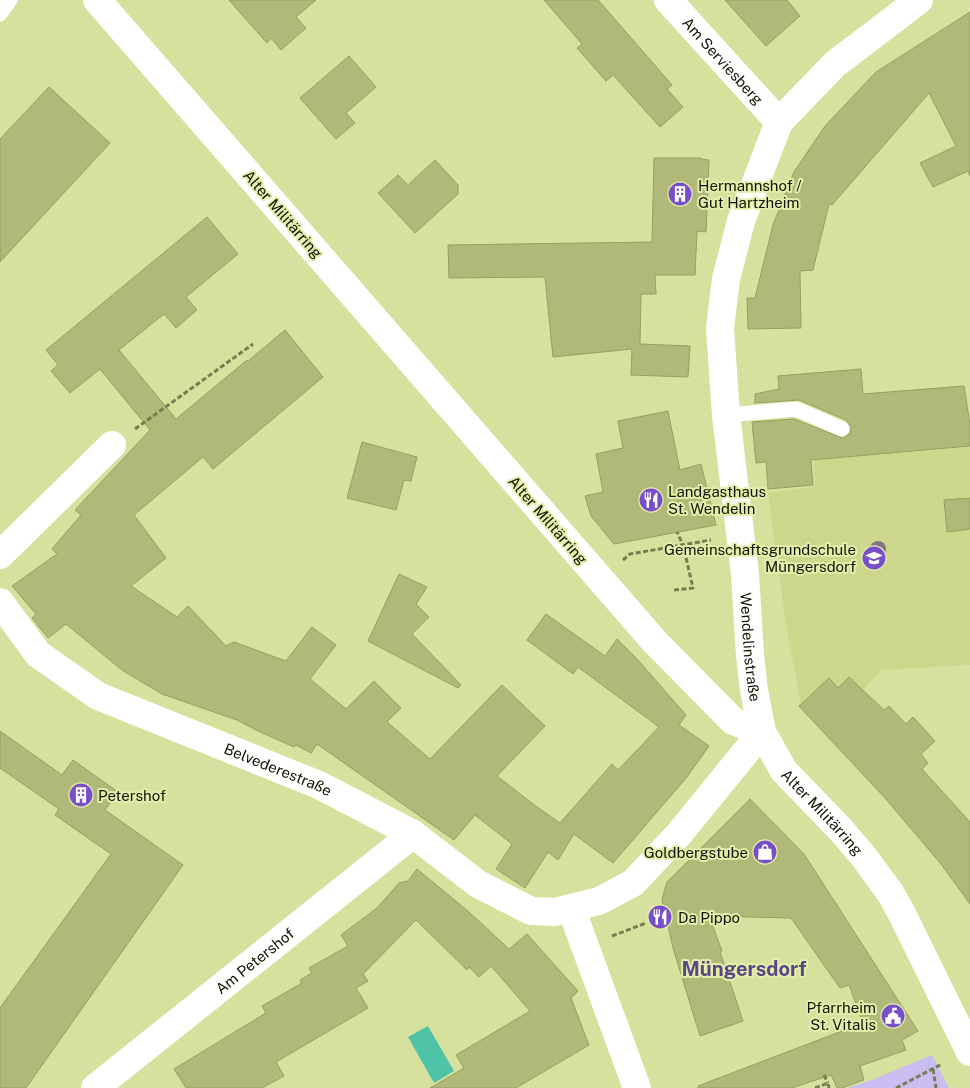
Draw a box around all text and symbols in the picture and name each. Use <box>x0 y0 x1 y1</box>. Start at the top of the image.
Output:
street label: Am Serviesberg <box>679 14 767 108</box>
street label: Alter Militärring <box>240 166 326 262</box>
place label: Hermannshof / Gut Hartzheim <box>698 177 802 211</box>
building icon: Hermannshof / Gut Hartzheim <box>667 181 693 207</box>
street label: Alter Militärring <box>505 472 591 568</box>
place label: Landgasthaus St. Wendelin <box>668 483 766 517</box>
restaurant icon: Landgasthaus St. Wendelin <box>638 487 664 513</box>
place label: Gemeinschaftsgrundschule Müngersdorf <box>664 541 856 575</box>
school or university icon: Gemeinschaftsgrundschule Müngersdorf <box>861 545 887 571</box>
street label: Wendelinstraße <box>738 592 765 703</box>
street label: Belvederestraße <box>222 739 335 799</box>
street label: Alter Militärring <box>778 766 867 858</box>
building icon: Petershof <box>68 782 94 808</box>
place label: Petershof <box>98 787 166 804</box>
shop icon: Goldbergstube <box>752 839 778 865</box>
place label: Goldbergstube <box>644 844 748 861</box>
restaurant icon: Da Pippo <box>647 904 673 930</box>
place label: Da Pippo <box>678 909 740 926</box>
street label: Am Petershof <box>212 924 297 997</box>
district label: Müngersdorf <box>682 957 807 981</box>
place label: Pfarrheim St. Vitalis <box>806 999 876 1033</box>
public building icon: Pfarrheim St. Vitalis <box>880 1003 906 1029</box>

